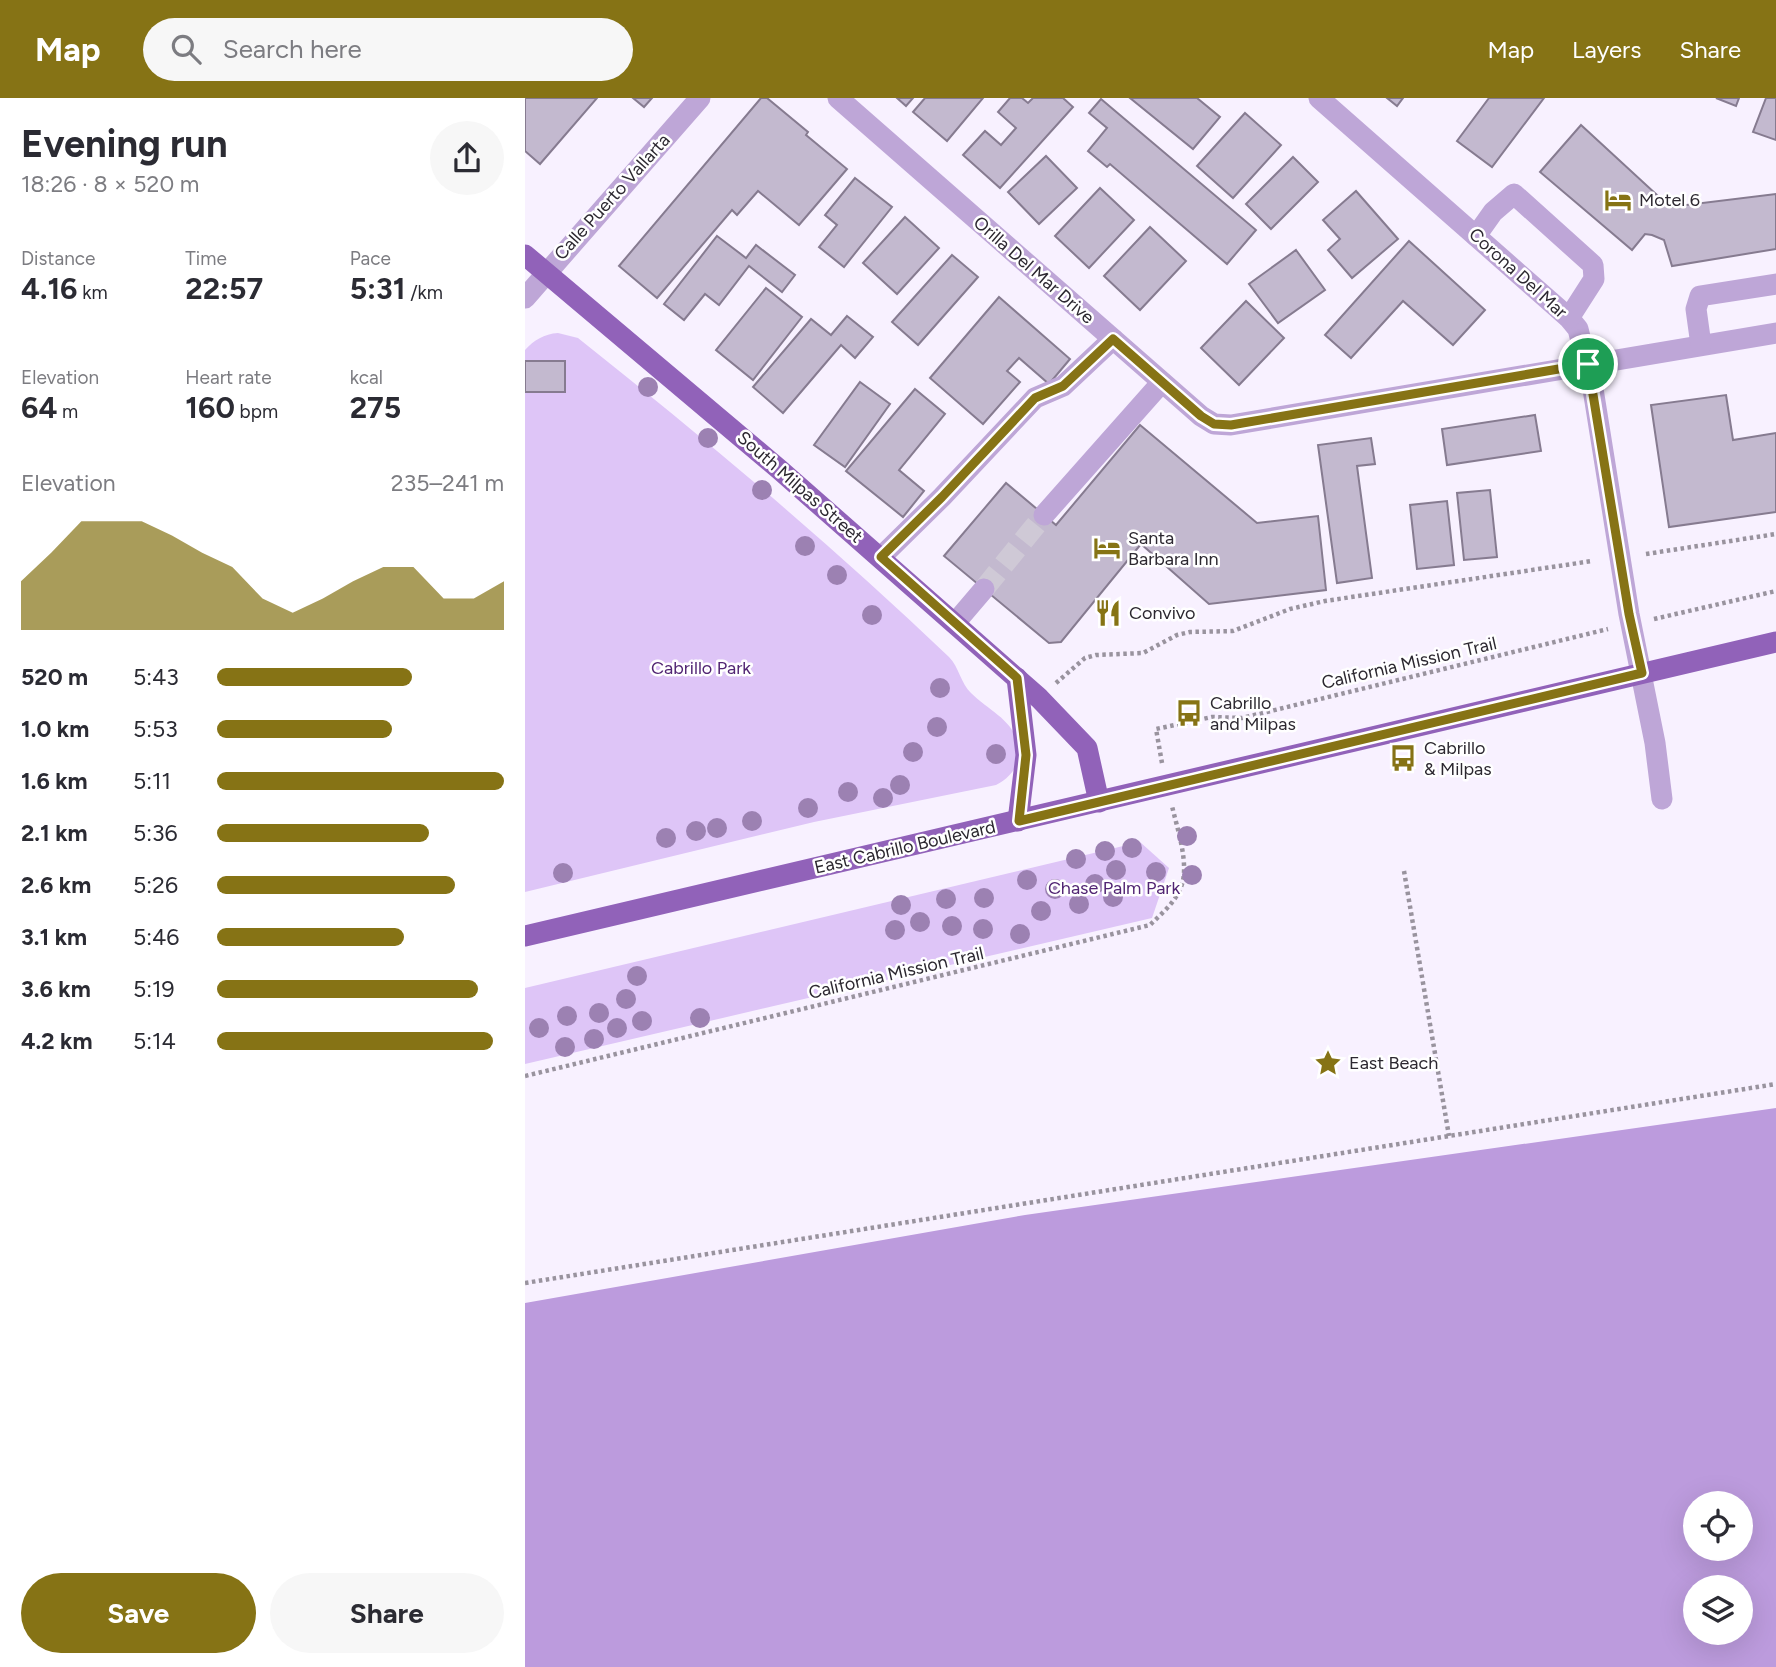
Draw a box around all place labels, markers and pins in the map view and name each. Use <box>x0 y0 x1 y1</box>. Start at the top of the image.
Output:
hotel icon: Motel 6 <box>1603 185 1633 215</box>
place label: Motel 6 <box>1639 189 1700 211</box>
pin <box>1558 334 1618 394</box>
place label: Santa Barbara Inn <box>1128 527 1219 570</box>
hotel icon: Santa Barbara Inn <box>1092 533 1122 563</box>
restaurant icon: Convivo <box>1093 598 1123 628</box>
place label: Convivo <box>1129 602 1195 624</box>
place label: Cabrillo and Milpas <box>1210 692 1296 735</box>
bus stop icon: Cabrillo and Milpas <box>1174 698 1204 728</box>
place label: Cabrillo & Milpas <box>1424 737 1492 780</box>
bus stop icon: Cabrillo & Milpas <box>1388 743 1418 773</box>
place icon: East Beach <box>1313 1048 1343 1078</box>
place label: East Beach <box>1349 1052 1438 1074</box>

